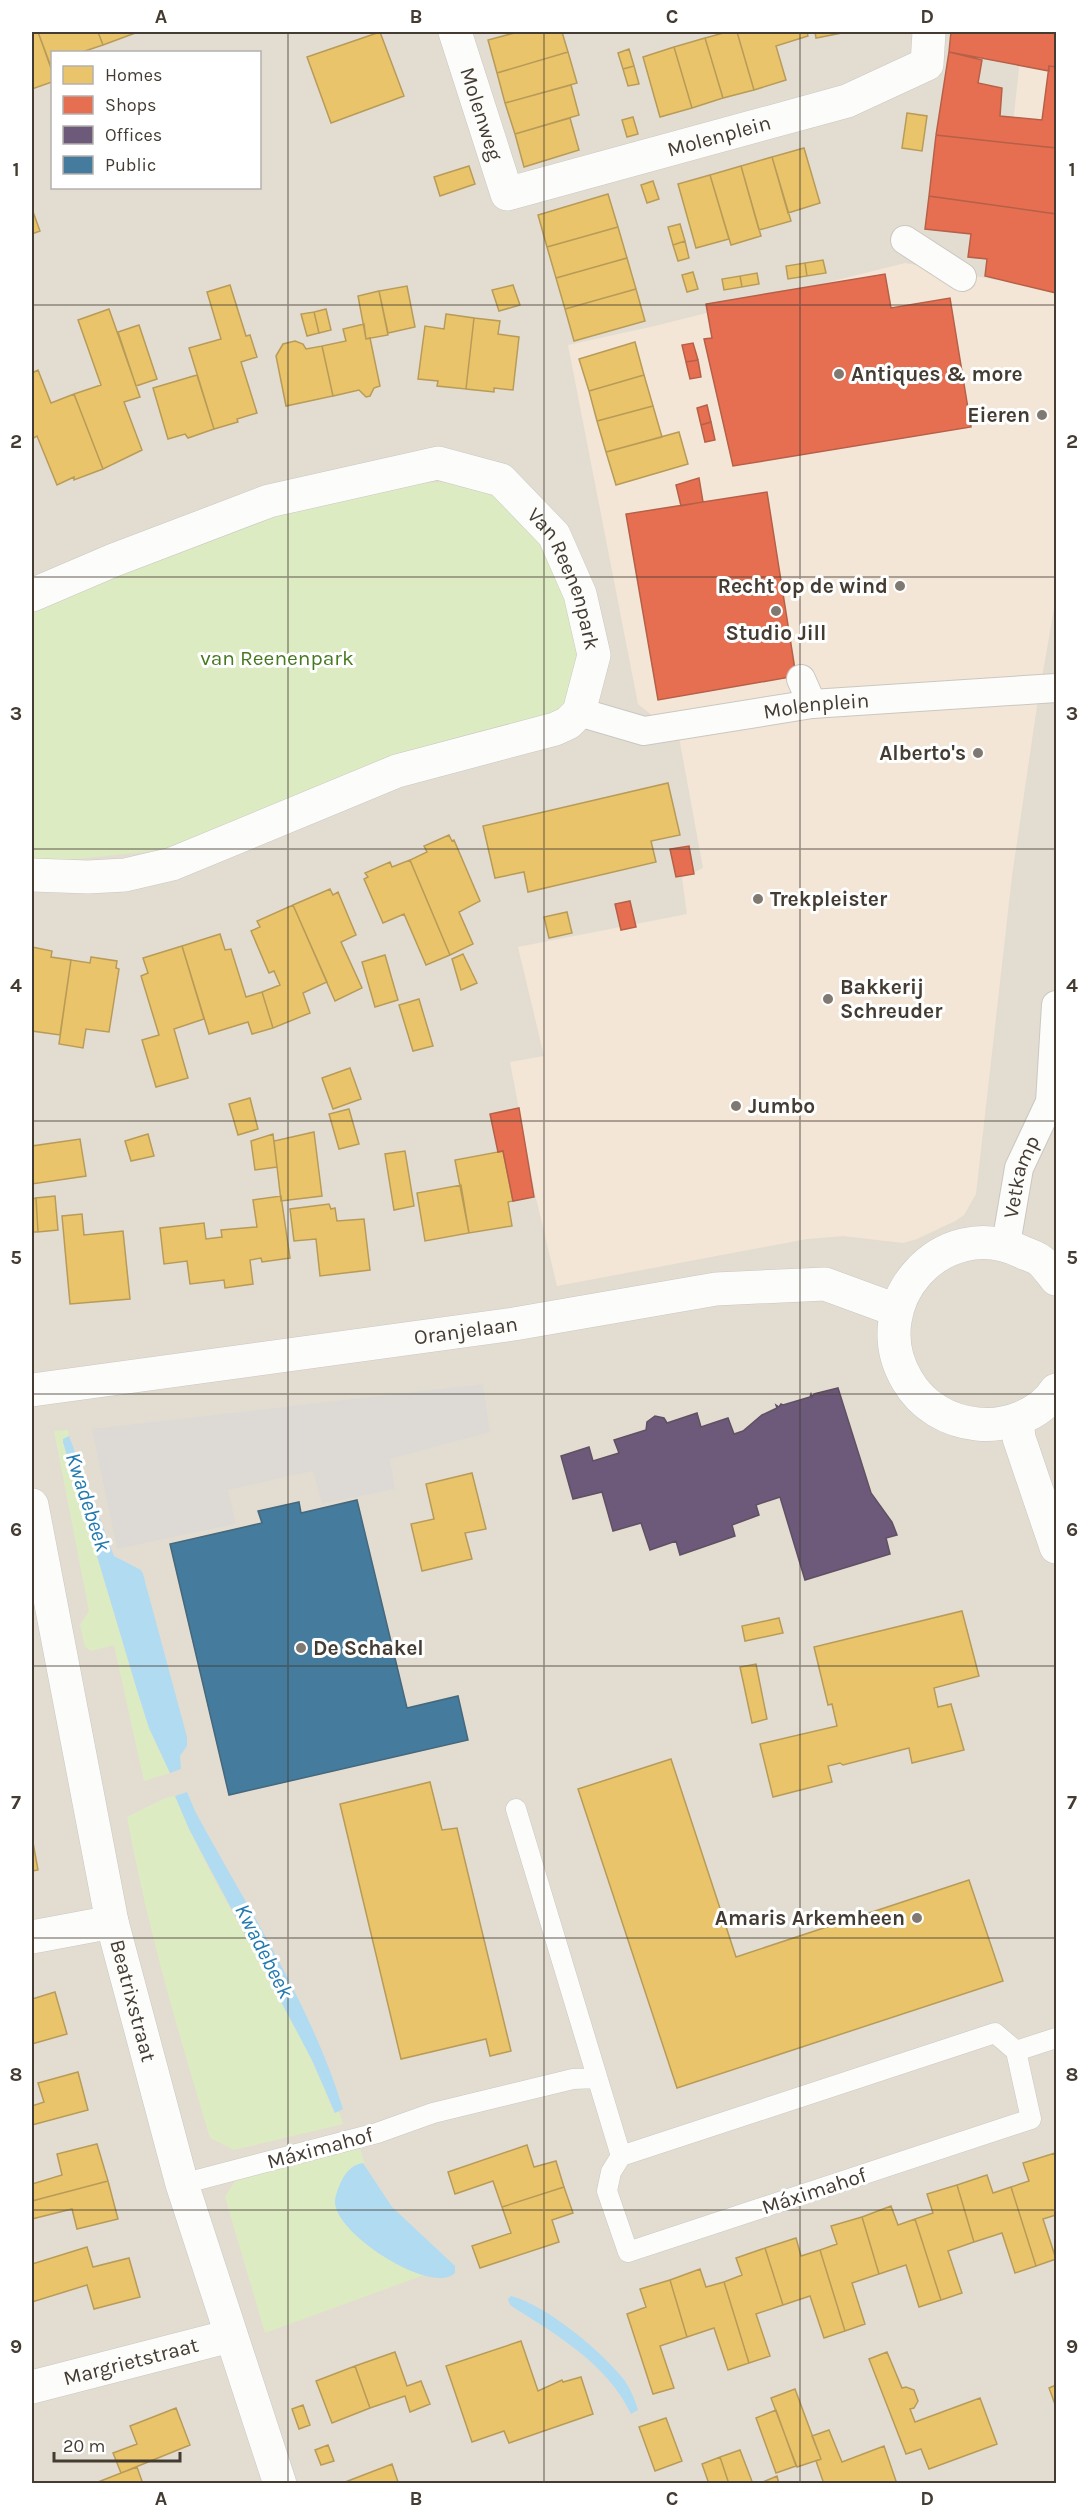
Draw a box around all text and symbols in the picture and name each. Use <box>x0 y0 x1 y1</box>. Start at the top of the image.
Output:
text: A <box>155 5 168 28</box>
text: B <box>410 5 422 28</box>
text: C <box>666 5 678 28</box>
text: D <box>920 5 934 28</box>
legend <box>51 51 261 189</box>
text: Homes <box>105 64 162 86</box>
street label: Molenweg <box>455 64 508 164</box>
text: Shops <box>105 94 157 116</box>
street label: Molenplein <box>665 110 774 162</box>
text: Offices <box>105 124 162 146</box>
text: Public <box>105 154 156 176</box>
text: 1 <box>12 158 20 181</box>
text: 1 <box>1068 158 1076 181</box>
place label: Antiques & more <box>851 362 1023 387</box>
marker: Antiques & more <box>832 367 846 381</box>
place label: Eieren <box>967 403 1030 427</box>
marker: Eieren <box>1035 408 1049 422</box>
text: 2 <box>10 430 22 453</box>
text: 2 <box>1066 430 1078 453</box>
street label: Van Reenenpark <box>522 503 604 652</box>
place label: Recht op de wind <box>717 574 888 598</box>
marker: Recht op de wind <box>893 579 907 593</box>
marker: Studio Jill <box>769 604 783 618</box>
place label: Studio Jill <box>726 621 826 645</box>
park label: van Reenenpark <box>200 646 354 670</box>
street label: Molenplein <box>762 688 870 724</box>
text: 3 <box>10 702 22 725</box>
text: 3 <box>1066 702 1078 725</box>
place label: Alberto's <box>879 741 966 765</box>
marker: Alberto's <box>971 746 985 760</box>
place label: Trekpleister <box>770 887 888 911</box>
marker: Trekpleister <box>751 892 765 906</box>
text: 4 <box>10 974 22 997</box>
text: 4 <box>1066 974 1078 997</box>
place label: Bakkerij Schreuder <box>840 975 943 1023</box>
marker: Bakkerij Schreuder <box>821 992 835 1006</box>
place label: Jumbo <box>748 1094 815 1118</box>
marker: Jumbo <box>729 1099 743 1113</box>
street label: Vetkamp <box>999 1132 1045 1220</box>
text: 5 <box>10 1246 22 1269</box>
text: 5 <box>1066 1246 1078 1269</box>
street label: Oranjelaan <box>413 1312 519 1350</box>
water label: Kwadebeek <box>60 1449 116 1556</box>
text: 6 <box>10 1518 22 1541</box>
text: 6 <box>1066 1518 1078 1541</box>
place label: De Schakel <box>313 1636 424 1660</box>
marker: De Schakel <box>294 1641 308 1655</box>
text: 7 <box>11 1791 21 1814</box>
text: 7 <box>1067 1791 1077 1814</box>
water label: Kwadebeek <box>229 1899 299 2003</box>
place label: Amaris Arkemheen <box>715 1906 905 1930</box>
marker: Amaris Arkemheen <box>910 1911 924 1925</box>
street label: Beatrixstraat <box>105 1937 161 2064</box>
text: 8 <box>10 2063 22 2086</box>
text: 8 <box>1066 2063 1078 2086</box>
street label: Máximahof <box>264 2122 376 2174</box>
street label: Máximahof <box>759 2163 870 2219</box>
street label: Margrietstraat <box>61 2333 201 2390</box>
text: 9 <box>10 2335 22 2358</box>
text: 9 <box>1066 2335 1078 2358</box>
scale bar <box>54 2425 180 2463</box>
text: 20 m <box>63 2435 105 2457</box>
text: A <box>155 2487 168 2510</box>
text: B <box>410 2487 422 2510</box>
text: C <box>666 2487 678 2510</box>
text: D <box>920 2487 934 2510</box>

